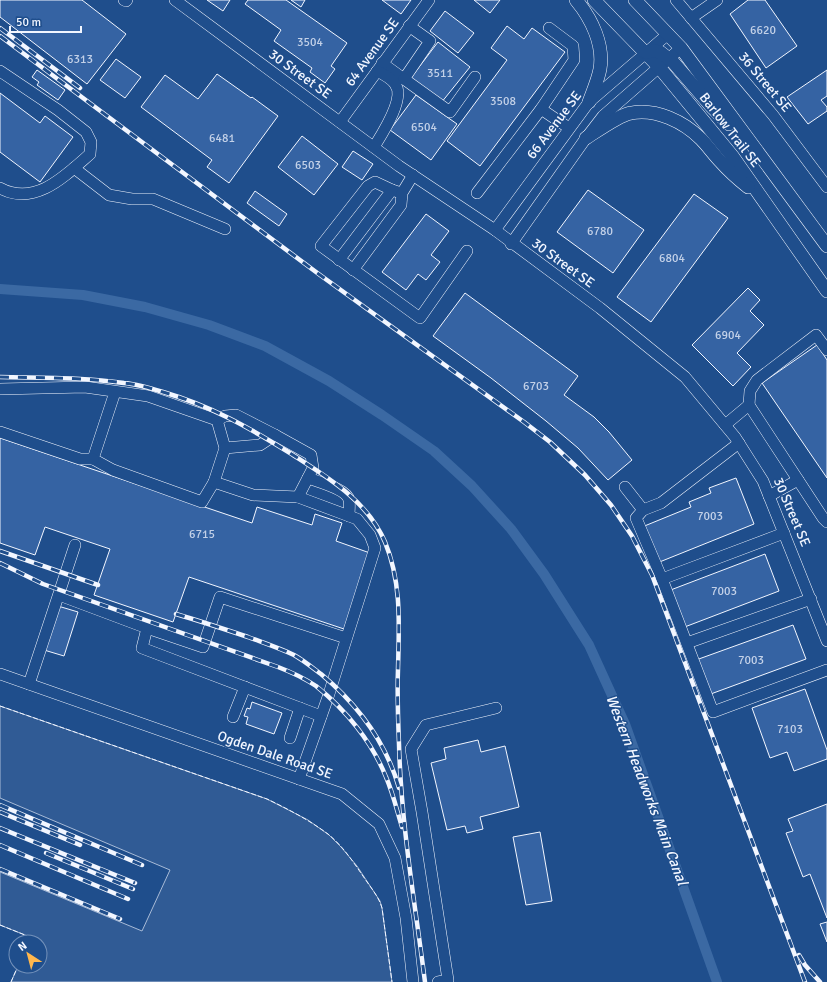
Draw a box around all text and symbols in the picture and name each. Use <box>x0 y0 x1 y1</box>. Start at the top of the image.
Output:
scale bar <box>10 8 81 34</box>
street label: 64 Avenue SE <box>341 14 403 90</box>
text: 50 m <box>16 15 41 30</box>
house number: 6620 <box>750 23 776 38</box>
house number: 3504 <box>297 35 323 50</box>
street label: 30 Street SE <box>265 46 335 103</box>
street label: 36 Street SE <box>735 48 795 116</box>
house number: 6313 <box>67 52 93 67</box>
house number: 3511 <box>427 66 453 81</box>
street label: 66 Avenue SE <box>523 88 585 162</box>
street label: Barlow Trail SE <box>696 89 764 171</box>
house number: 3508 <box>490 94 516 109</box>
house number: 6504 <box>411 120 437 135</box>
house number: 6481 <box>209 131 235 146</box>
house number: 6503 <box>295 158 321 173</box>
house number: 6780 <box>587 224 613 239</box>
street label: 30 Street SE <box>528 235 598 292</box>
house number: 6804 <box>659 251 685 266</box>
house number: 6904 <box>715 328 741 343</box>
house number: 6703 <box>523 379 549 394</box>
street label: 30 Street SE <box>770 475 814 549</box>
house number: 7003 <box>697 509 723 524</box>
house number: 6715 <box>189 527 215 542</box>
house number: 7003 <box>711 584 737 599</box>
house number: 7003 <box>738 653 764 668</box>
water label: Western Headworks Main Canal <box>602 692 692 889</box>
house number: 7103 <box>777 722 803 737</box>
street label: Ogden Dale Road SE <box>215 727 335 783</box>
north arrow <box>8 934 48 974</box>
text: N <box>15 939 29 954</box>

